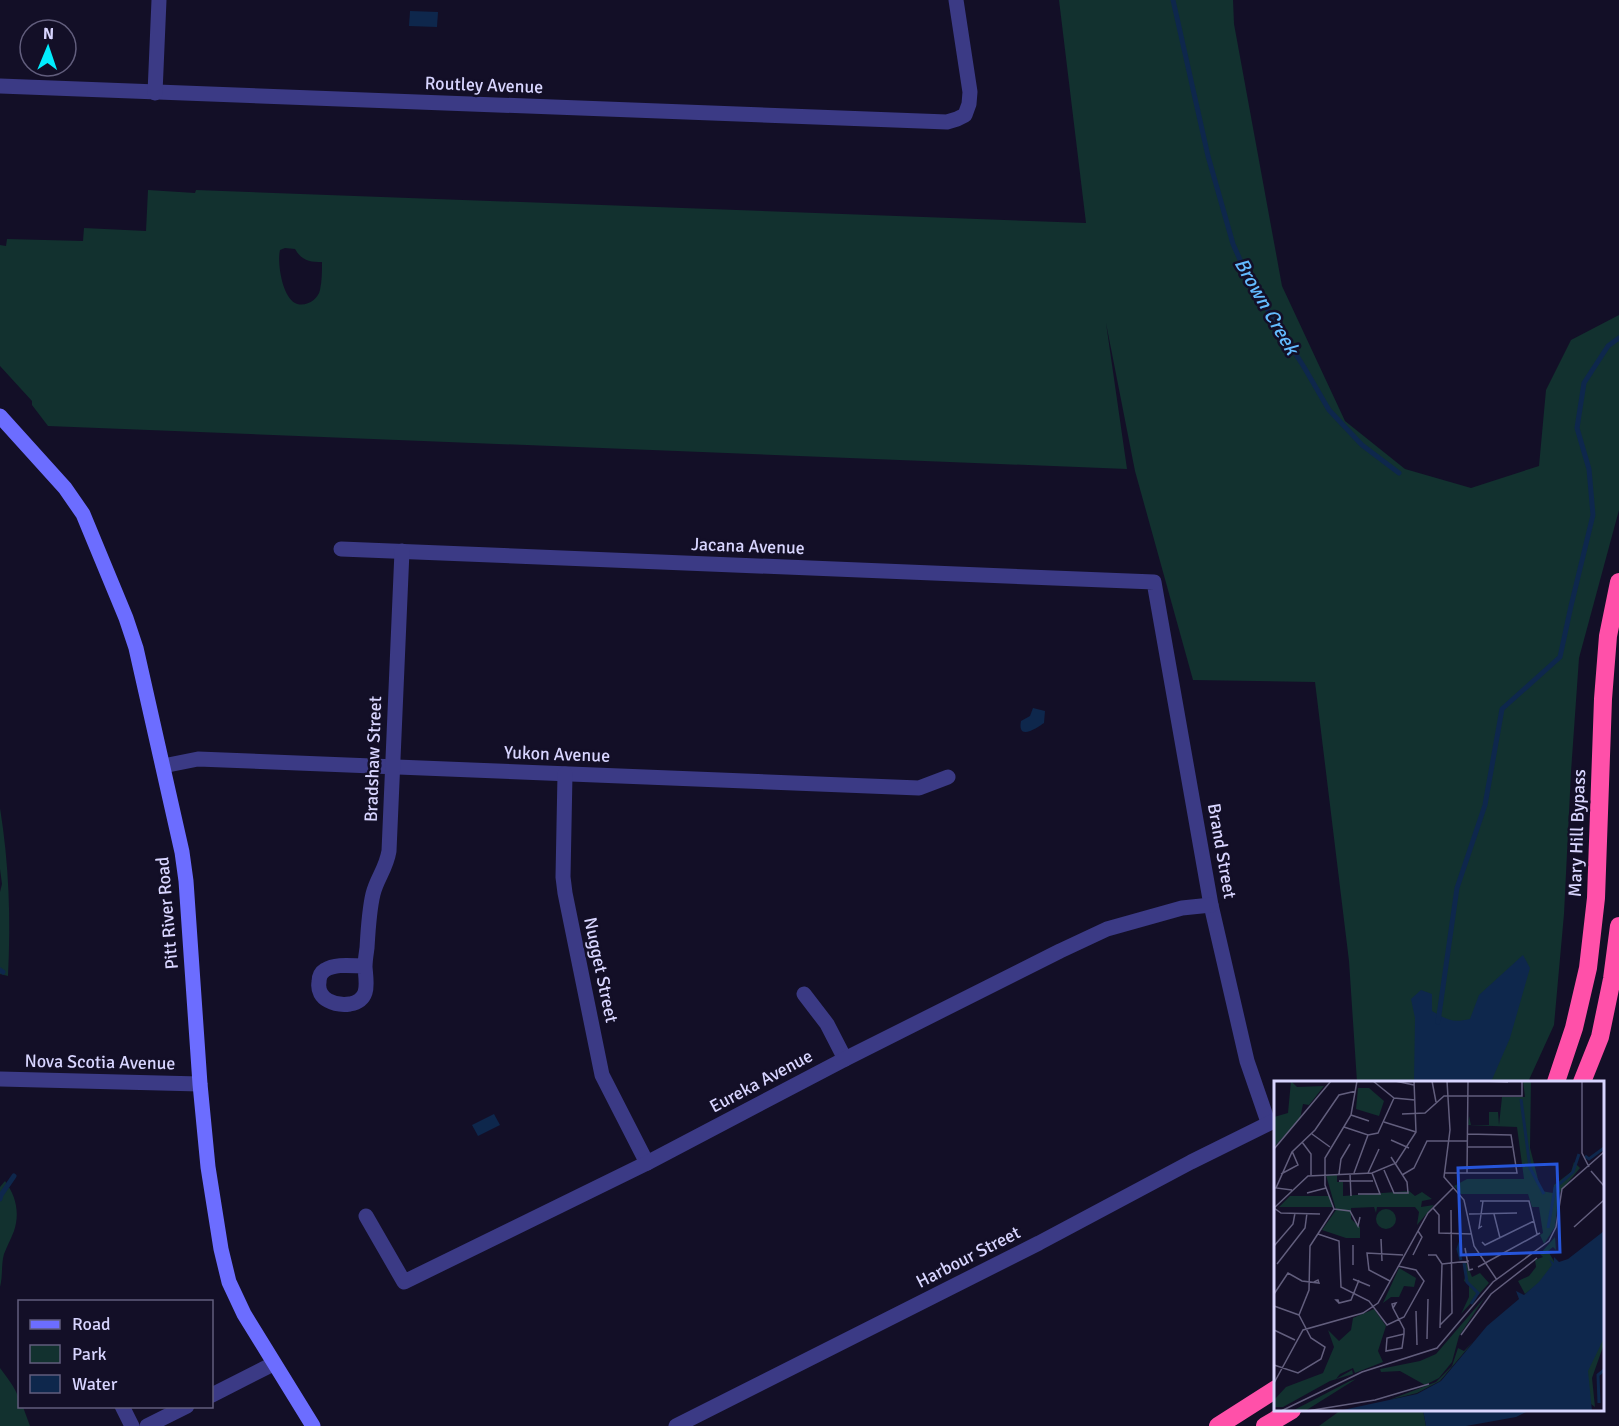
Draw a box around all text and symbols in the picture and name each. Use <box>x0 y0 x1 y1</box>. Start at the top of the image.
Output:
north arrow <box>18 18 78 78</box>
text: N <box>43 24 54 44</box>
street label: Routley Avenue <box>424 72 544 98</box>
water label: Brown Creek <box>1229 253 1305 361</box>
street label: Jacana Avenue <box>691 533 805 559</box>
street label: Bradshaw Street <box>360 696 386 822</box>
street label: Yukon Avenue <box>504 741 610 767</box>
street label: Mary Hill Bypass <box>1564 769 1590 897</box>
street label: Brand Street <box>1203 802 1241 900</box>
street label: Pitt River Road <box>151 856 183 970</box>
street label: Nugget Street <box>579 915 623 1025</box>
street label: Eureka Avenue <box>706 1045 816 1117</box>
street label: Nova Scotia Avenue <box>24 1050 176 1074</box>
inset map <box>1274 1081 1604 1411</box>
street label: Harbour Street <box>912 1221 1024 1293</box>
legend <box>18 1300 213 1408</box>
text: Road <box>72 1313 111 1335</box>
text: Park <box>72 1343 107 1365</box>
text: Water <box>72 1373 118 1395</box>

